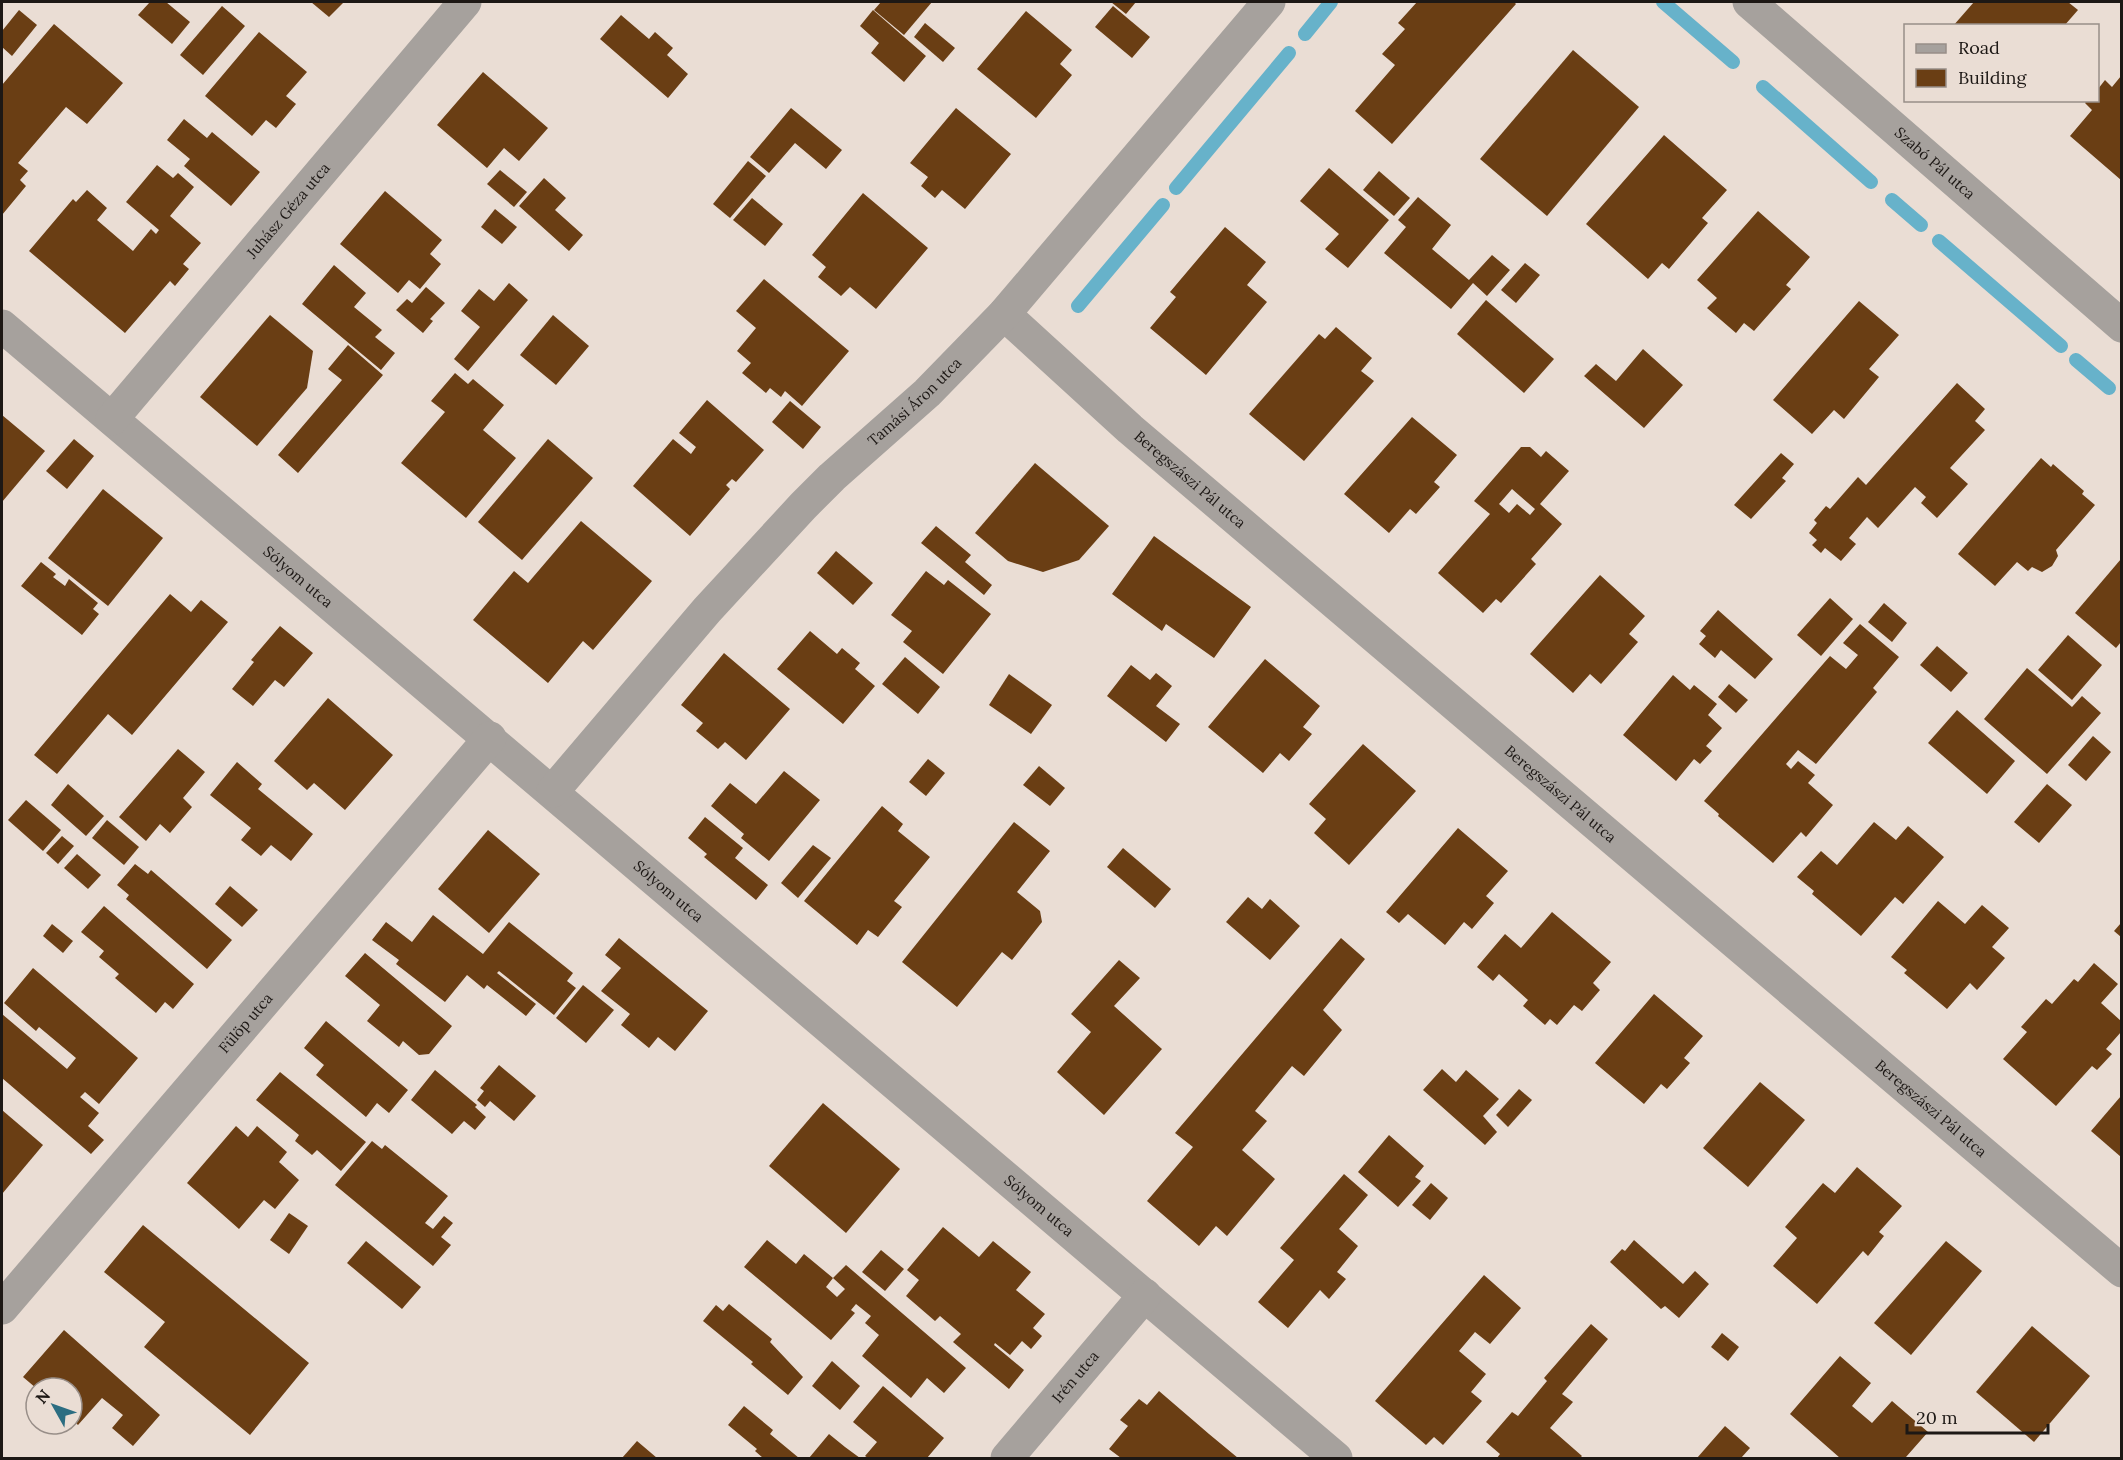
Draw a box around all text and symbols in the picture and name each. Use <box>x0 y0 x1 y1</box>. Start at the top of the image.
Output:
legend <box>1904 24 2099 102</box>
text: Road <box>1958 36 2000 59</box>
text: Building <box>1958 66 2028 89</box>
street label: Szabó Pál utca <box>1891 123 1979 203</box>
street label: Juhász Géza utca <box>242 158 334 263</box>
street label: Tamási Áron utca <box>864 353 966 450</box>
street label: Beregszászi Pál utca <box>1130 427 1250 532</box>
street label: Sólyom utca <box>259 542 337 612</box>
street label: Beregszászi Pál utca <box>1501 741 1621 847</box>
street label: Sólyom utca <box>630 856 708 926</box>
street label: Fülöp utca <box>214 989 277 1057</box>
street label: Beregszászi Pál utca <box>1871 1056 1991 1161</box>
street label: Sólyom utca <box>1000 1171 1078 1241</box>
street label: Irén utca <box>1048 1346 1103 1407</box>
north arrow <box>24 1376 84 1436</box>
text: N <box>31 1385 54 1408</box>
scale bar <box>1907 1397 2048 1435</box>
text: 20 m <box>1916 1406 1958 1429</box>

